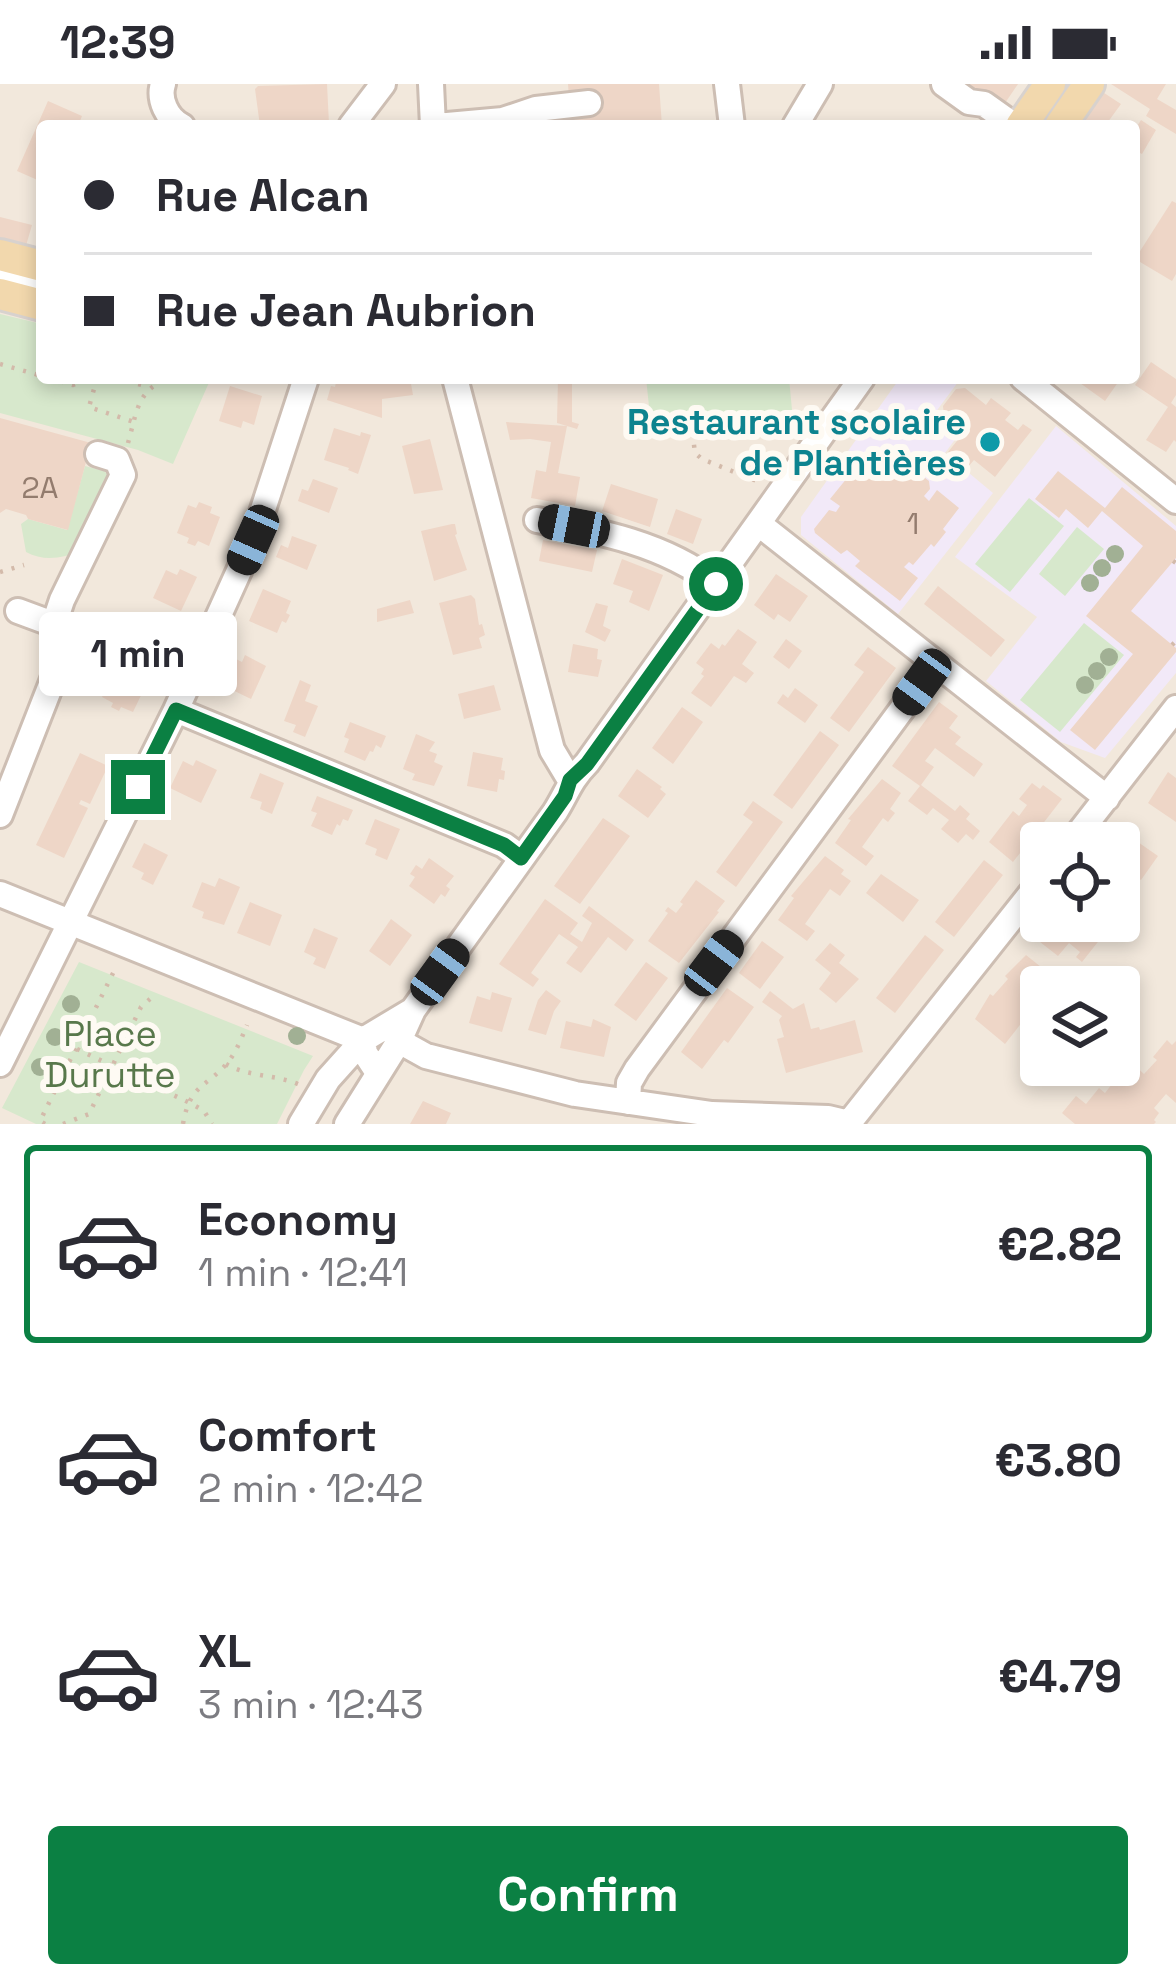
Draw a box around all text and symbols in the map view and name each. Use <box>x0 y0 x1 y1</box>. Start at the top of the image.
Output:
text: 12:39 <box>60 14 176 71</box>
text: Rue Alcan <box>156 167 370 224</box>
text: Rue Jean Aubrion <box>156 282 536 339</box>
place label: Restaurant scolaire de Plantières <box>627 399 966 486</box>
marker: Restaurant scolaire de Plantières <box>977 429 1003 455</box>
house number: 2A <box>22 468 59 507</box>
car <box>222 500 284 580</box>
car <box>535 501 613 551</box>
house number: 1 <box>907 504 919 543</box>
route start <box>689 557 743 611</box>
callout: 1 min <box>39 613 237 697</box>
text: 1 min <box>90 629 186 678</box>
car <box>886 642 958 722</box>
route end <box>111 760 165 814</box>
map controls <box>1020 822 1140 1086</box>
button: locate <box>1020 822 1140 942</box>
car <box>678 923 750 1003</box>
car <box>404 932 476 1012</box>
button: layers <box>1020 966 1140 1086</box>
park label: Place Durutte <box>45 1011 175 1098</box>
icon: car <box>54 1190 162 1298</box>
text: Economy <box>198 1191 398 1248</box>
text: €2.82 <box>998 1216 1122 1273</box>
text: 1 min · 12:41 <box>198 1248 408 1297</box>
icon: car <box>54 1406 162 1514</box>
text: Comfort <box>198 1407 377 1464</box>
text: €3.80 <box>995 1432 1122 1489</box>
text: 2 min · 12:42 <box>198 1464 423 1513</box>
icon: car <box>54 1622 162 1730</box>
text: XL <box>198 1623 251 1680</box>
text: €4.79 <box>998 1648 1122 1705</box>
text: 3 min · 12:43 <box>198 1680 424 1729</box>
button: Confirm <box>48 1826 1128 1964</box>

